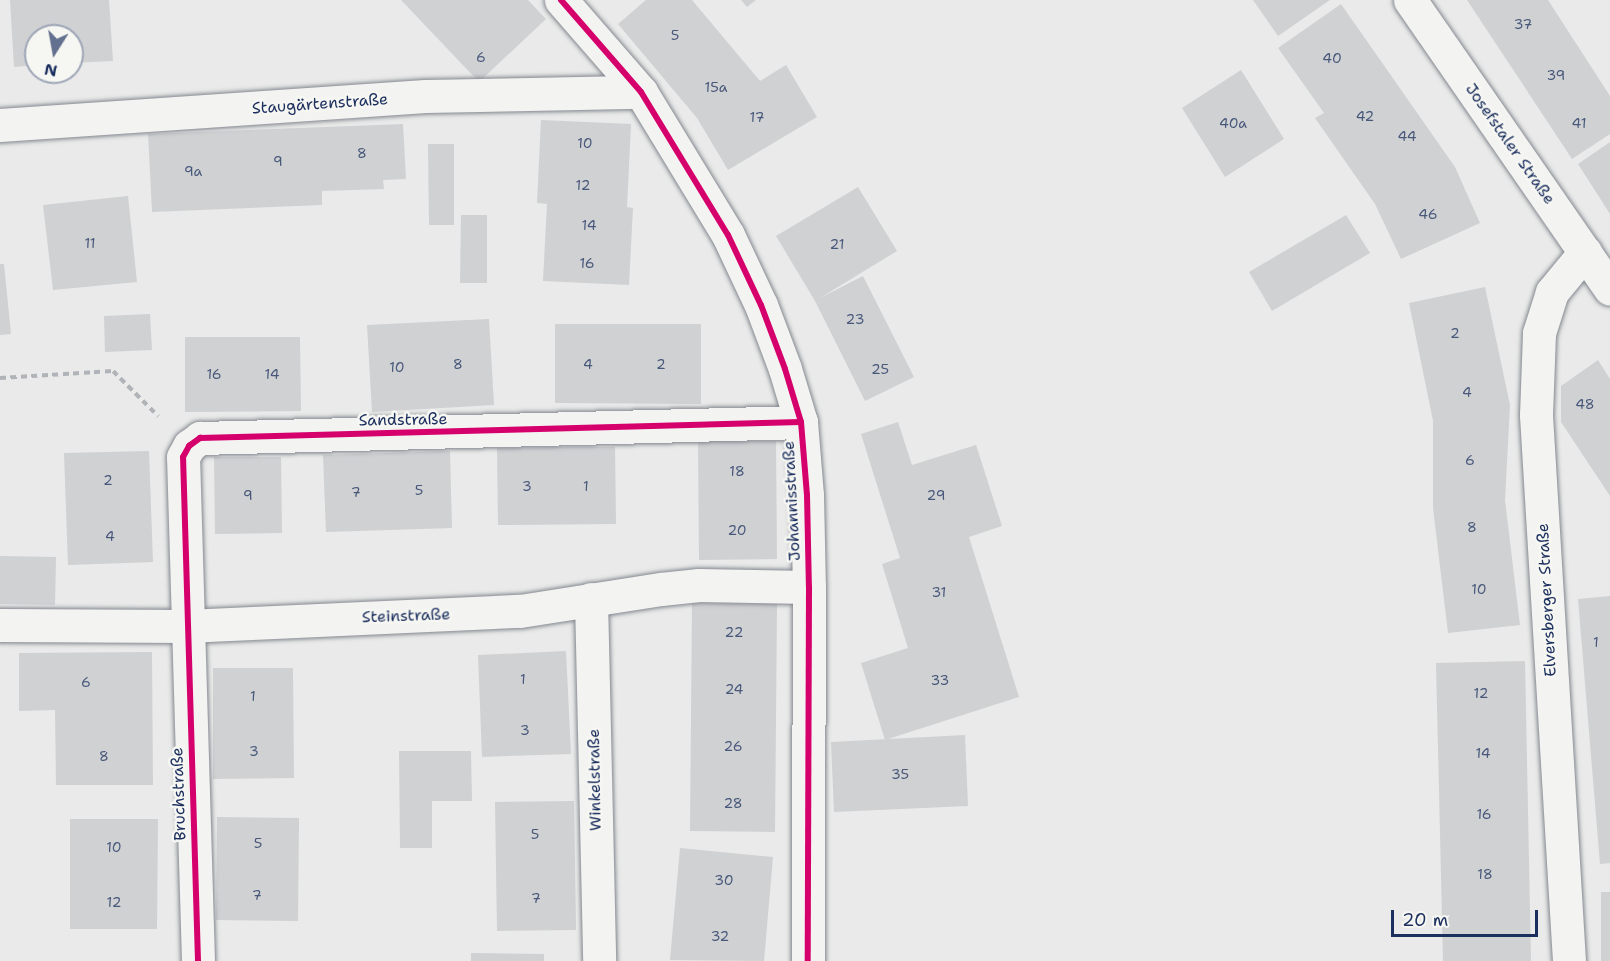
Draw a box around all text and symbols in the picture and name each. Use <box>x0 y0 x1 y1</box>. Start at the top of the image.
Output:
house number: 37 <box>1514 16 1532 32</box>
north arrow <box>24 24 84 84</box>
house number: 5 <box>671 27 679 43</box>
house number: 6 <box>476 49 486 65</box>
house number: 40 <box>1322 50 1342 66</box>
text: N <box>43 59 59 82</box>
house number: 39 <box>1547 67 1565 83</box>
house number: 15a <box>705 79 727 95</box>
street label: Josefstaler Straße <box>1461 80 1559 208</box>
street label: Staugärtenstraße <box>251 90 389 118</box>
house number: 42 <box>1356 108 1374 124</box>
house number: 17 <box>750 109 764 125</box>
house number: 40a <box>1219 115 1247 131</box>
house number: 41 <box>1572 115 1586 131</box>
house number: 44 <box>1397 128 1417 144</box>
house number: 10 <box>577 135 593 151</box>
house number: 8 <box>357 145 367 161</box>
house number: 9 <box>273 153 283 169</box>
house number: 9a <box>184 163 202 179</box>
house number: 12 <box>576 177 590 193</box>
house number: 46 <box>1418 206 1438 222</box>
house number: 14 <box>581 217 597 233</box>
house number: 11 <box>84 235 96 251</box>
house number: 21 <box>830 236 844 252</box>
house number: 16 <box>579 255 595 271</box>
house number: 23 <box>846 311 864 327</box>
house number: 2 <box>1450 325 1460 341</box>
house number: 8 <box>453 356 463 372</box>
house number: 4 <box>583 356 593 372</box>
house number: 2 <box>656 356 666 372</box>
house number: 10 <box>389 359 405 375</box>
house number: 25 <box>871 361 889 377</box>
house number: 16 <box>206 366 222 382</box>
house number: 14 <box>264 366 280 382</box>
house number: 4 <box>1462 384 1472 400</box>
house number: 48 <box>1575 396 1595 412</box>
street label: Sandstraße <box>358 410 448 430</box>
street label: Johannisstraße <box>779 440 805 562</box>
house number: 6 <box>1465 452 1475 468</box>
house number: 18 <box>729 463 745 479</box>
house number: 2 <box>103 472 113 488</box>
house number: 3 <box>522 478 532 494</box>
house number: 1 <box>583 478 589 494</box>
house number: 5 <box>415 482 423 498</box>
house number: 7 <box>351 484 361 500</box>
house number: 9 <box>243 487 253 503</box>
house number: 29 <box>927 487 945 503</box>
house number: 8 <box>1467 519 1477 535</box>
house number: 20 <box>727 522 747 538</box>
street label: Elversberger Straße <box>1533 523 1561 677</box>
house number: 4 <box>105 528 115 544</box>
house number: 10 <box>1471 581 1487 597</box>
house number: 31 <box>932 584 946 600</box>
street label: Steinstraße <box>361 605 451 627</box>
house number: 22 <box>725 624 743 640</box>
house number: 1 <box>1593 634 1599 650</box>
house number: 1 <box>520 671 526 687</box>
house number: 33 <box>931 672 949 688</box>
house number: 6 <box>81 674 91 690</box>
house number: 24 <box>725 681 743 697</box>
house number: 12 <box>1474 685 1488 701</box>
house number: 1 <box>250 688 256 704</box>
house number: 3 <box>520 722 530 738</box>
street label: Winkelstraße <box>585 729 605 831</box>
house number: 26 <box>724 738 742 754</box>
house number: 3 <box>249 743 259 759</box>
house number: 14 <box>1475 745 1491 761</box>
street label: Bruchstraße <box>168 747 190 841</box>
house number: 8 <box>99 748 109 764</box>
house number: 35 <box>891 766 909 782</box>
house number: 28 <box>723 795 743 811</box>
house number: 16 <box>1476 806 1492 822</box>
house number: 5 <box>531 826 539 842</box>
house number: 5 <box>254 835 262 851</box>
house number: 10 <box>106 839 122 855</box>
house number: 18 <box>1477 866 1493 882</box>
house number: 30 <box>714 872 734 888</box>
house number: 7 <box>252 887 262 903</box>
house number: 7 <box>531 890 541 906</box>
house number: 12 <box>107 894 121 910</box>
scale bar <box>1394 898 1541 936</box>
text: 20 m <box>1402 908 1448 932</box>
house number: 32 <box>711 928 729 944</box>

